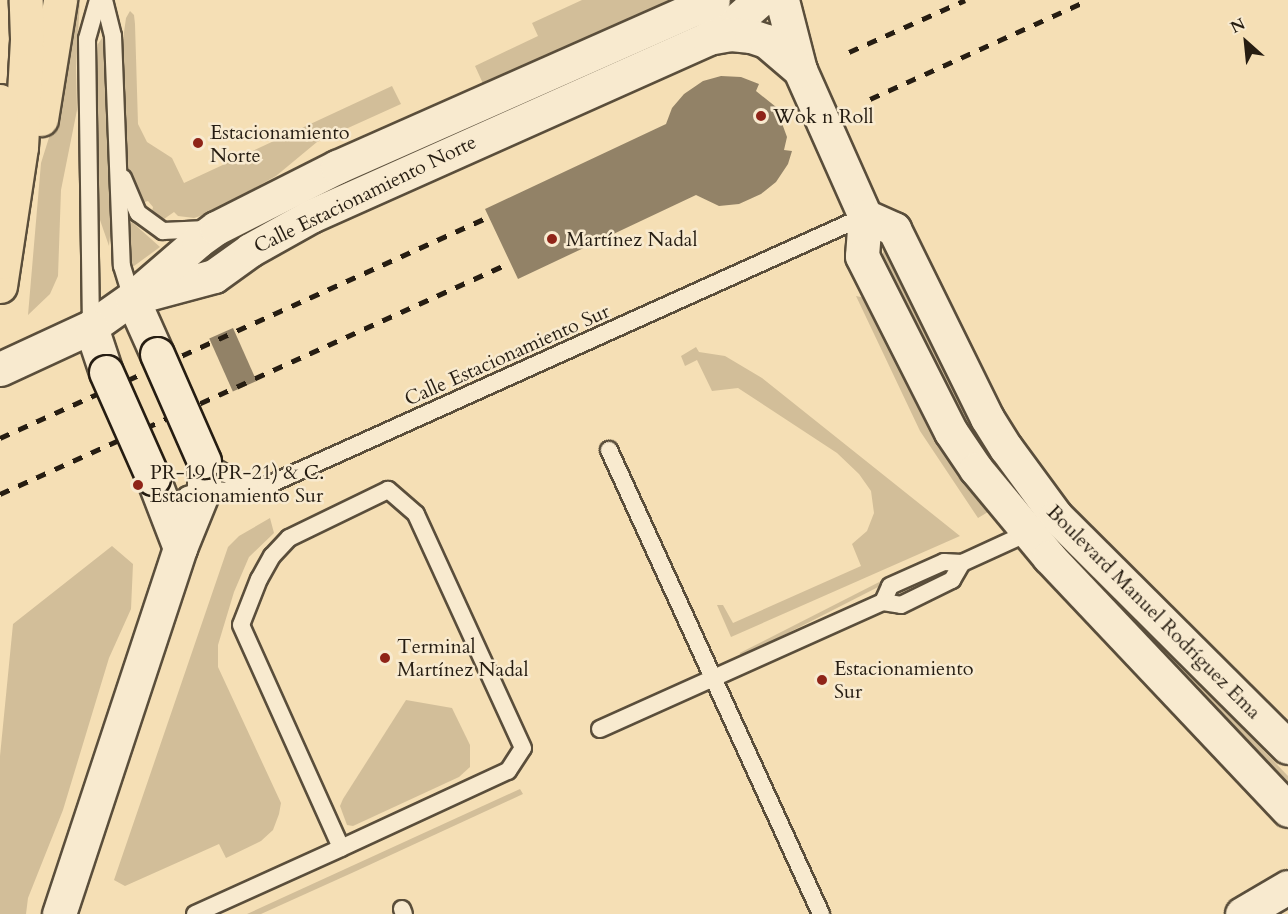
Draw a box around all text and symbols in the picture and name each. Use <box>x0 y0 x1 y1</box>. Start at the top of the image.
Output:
north arrow <box>1216 12 1276 72</box>
text: N <box>1227 13 1249 39</box>
place label: Wok n Roll <box>773 104 874 128</box>
marker: Wok n Roll <box>754 109 768 123</box>
place label: Estacionamiento Norte <box>210 120 350 167</box>
street label: Calle Estacionamiento Norte <box>250 130 480 258</box>
marker: Estacionamiento Norte <box>191 136 205 150</box>
place label: Martínez Nadal <box>566 227 698 251</box>
marker: Martínez Nadal <box>543 230 561 248</box>
street label: Calle Estacionamiento Sur <box>401 299 613 411</box>
place label: PR-19 (PR-21) & C. Estacionamiento Sur <box>150 461 324 508</box>
marker: PR-19 (PR-21) & C. Estacionamiento Sur <box>131 478 145 492</box>
street label: Boulevard Manuel Rodríguez Ema <box>1042 500 1266 724</box>
place label: Terminal Martínez Nadal <box>397 634 529 681</box>
marker: Terminal Martínez Nadal <box>378 651 392 665</box>
place label: Estacionamiento Sur <box>834 656 974 703</box>
marker: Estacionamiento Sur <box>815 673 829 687</box>

